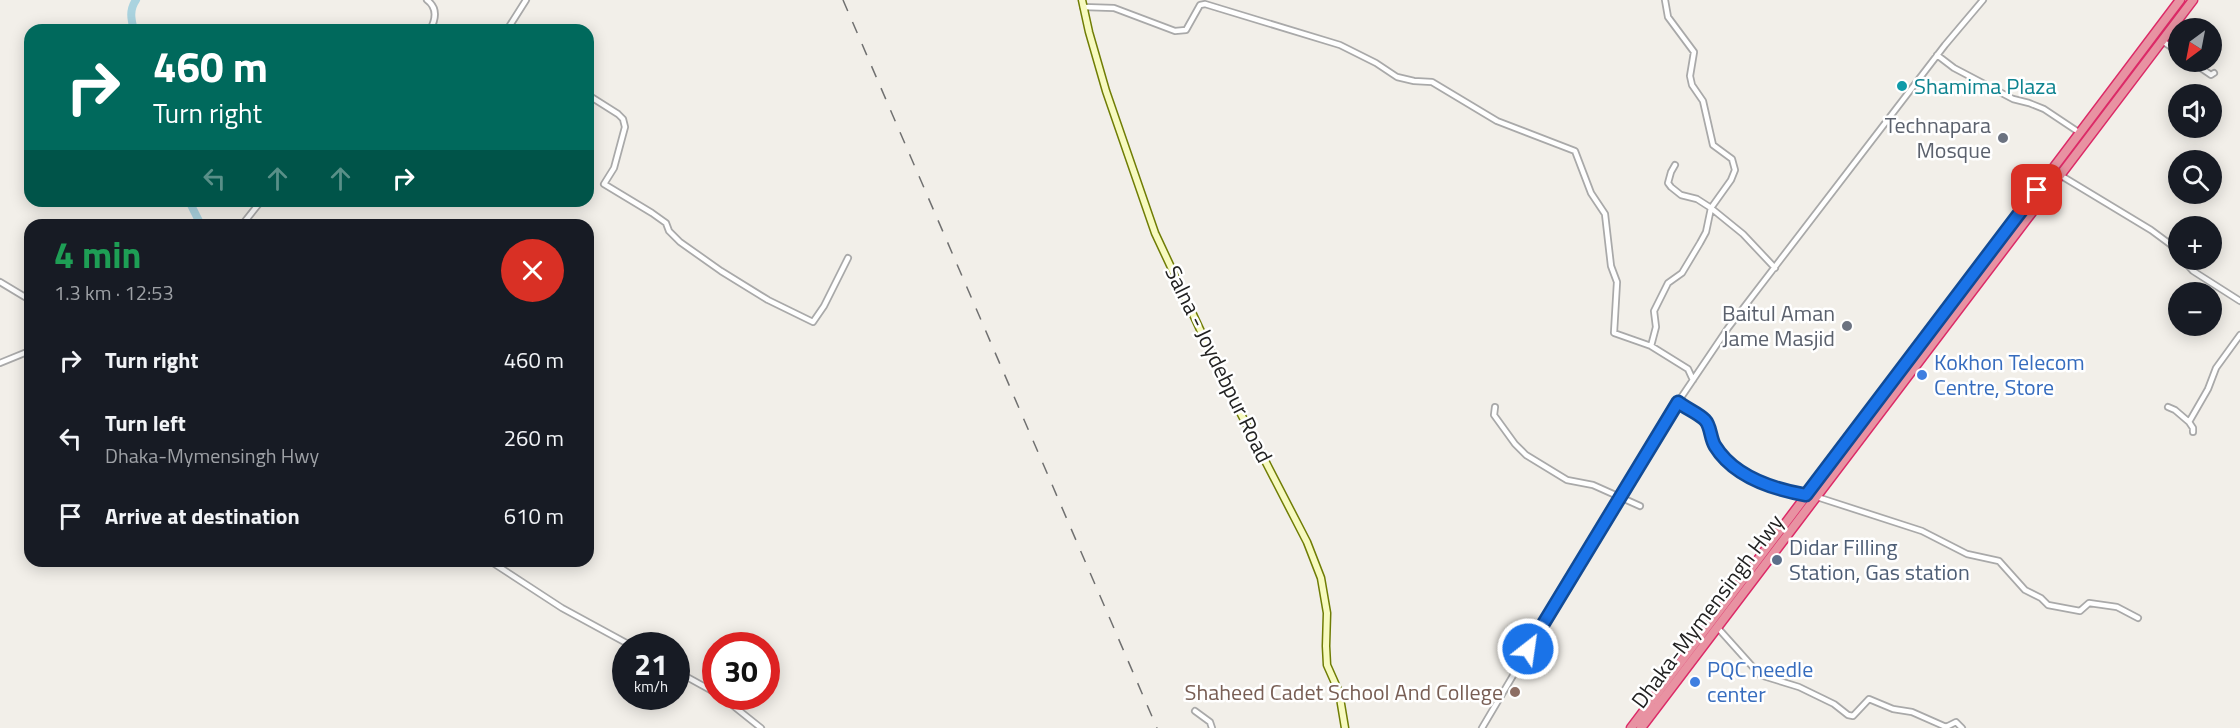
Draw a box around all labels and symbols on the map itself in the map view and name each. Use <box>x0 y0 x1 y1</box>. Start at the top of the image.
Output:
north arrow <box>2168 18 2222 72</box>
place label: Shamima Plaza <box>1914 69 2056 103</box>
marker: Shamima Plaza <box>1895 79 1909 93</box>
place label: Technapara Mosque <box>1885 108 1991 167</box>
marker: Technapara Mosque <box>1996 131 2010 145</box>
pin <box>2011 164 2062 215</box>
street label: Salna - Joydebpur Road <box>1156 260 1282 468</box>
place label: Baitul Aman Jame Masjid <box>1722 296 1835 355</box>
marker: Baitul Aman Jame Masjid <box>1840 319 1854 333</box>
place label: Kokhon Telecom Centre, Store <box>1934 345 2085 404</box>
marker: Kokhon Telecom Centre, Store <box>1915 368 1929 382</box>
street label: Dhaka-Mymensingh Hwy <box>1623 506 1792 715</box>
place label: Didar Filling Station, Gas station <box>1789 530 1970 589</box>
marker: Didar Filling Station, Gas station <box>1770 553 1784 567</box>
position arrow <box>1496 617 1560 681</box>
speed limit sign: 30 <box>702 632 780 710</box>
place label: PQC needle center <box>1707 652 1813 711</box>
place label: Shaheed Cadet School And College <box>1185 675 1503 709</box>
marker: PQC needle center <box>1688 675 1702 689</box>
marker: Shaheed Cadet School And College <box>1508 685 1522 699</box>

